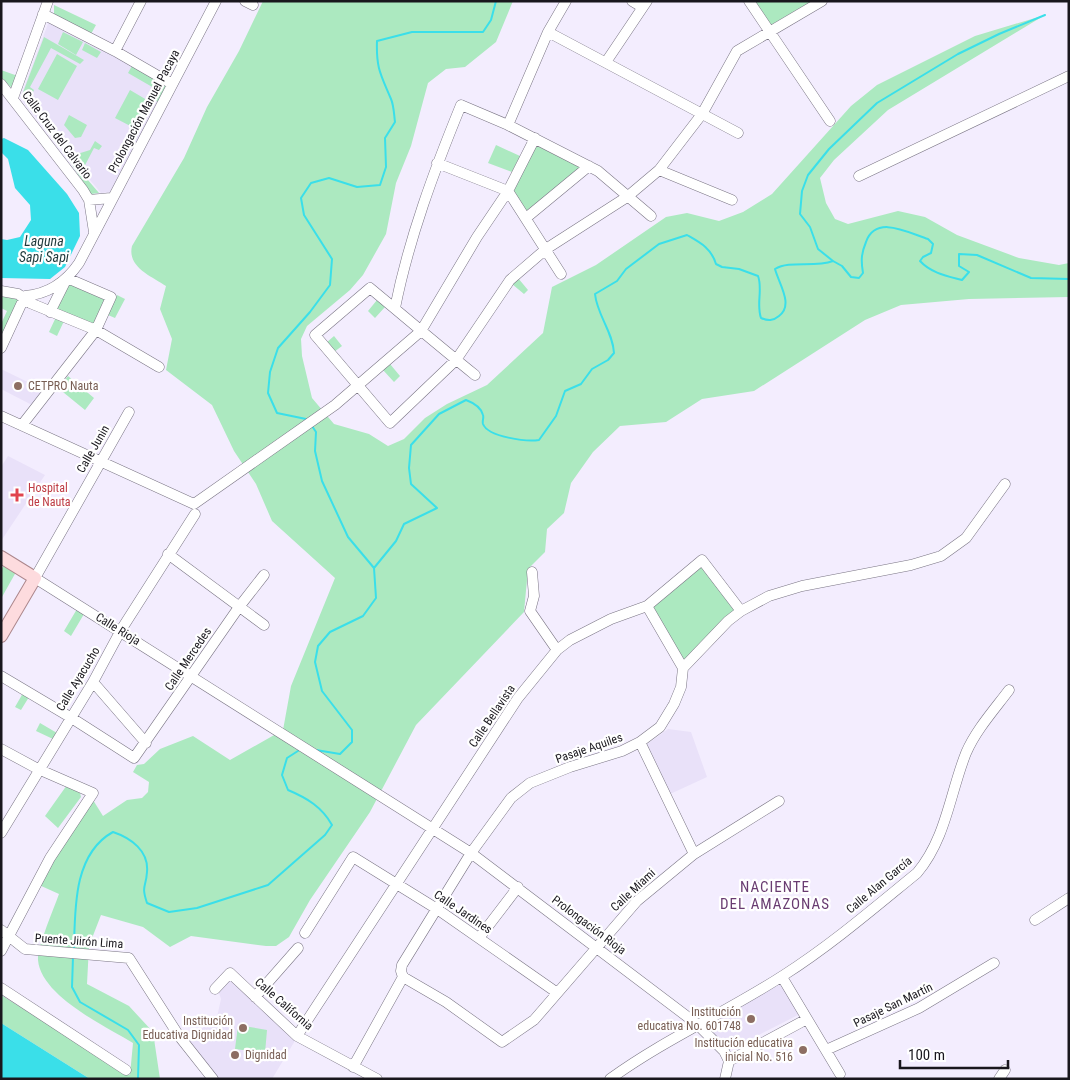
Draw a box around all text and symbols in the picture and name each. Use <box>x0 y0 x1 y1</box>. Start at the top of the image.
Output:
street label: Prolongación Manuel Pacaya <box>106 47 182 175</box>
street label: Calle Cruz del Calvario <box>19 88 95 182</box>
water label: Laguna Sapi Sapi <box>19 233 70 265</box>
place label: CETPRO Nauta <box>28 379 99 393</box>
marker: CETPRO Nauta <box>12 380 24 392</box>
street label: Calle Junin <box>74 423 112 475</box>
place label: Hospital de Nauta <box>28 481 71 509</box>
marker: Hospital de Nauta <box>10 488 24 502</box>
street label: Calle Rioja <box>93 610 143 648</box>
street label: Calle Mercedes <box>162 625 214 693</box>
street label: Calle Ayacucho <box>53 644 103 714</box>
street label: Calle Bellavista <box>466 682 518 750</box>
street label: Pasaje Aquiles <box>554 730 624 766</box>
street label: Calle Alan García <box>843 853 915 916</box>
street label: Calle Miami <box>608 866 658 914</box>
district label: NACIENTE DEL AMAZONAS <box>720 878 830 913</box>
street label: Calle Jardines <box>431 887 495 937</box>
street label: Prolongación Rioja <box>549 893 629 958</box>
street label: Puente Jiirón Lima <box>34 931 124 951</box>
street label: Calle California <box>252 975 316 1033</box>
street label: Pasaje San Martín <box>851 980 935 1030</box>
place label: Institución educativa No. 601748 <box>638 1005 741 1033</box>
marker: Institución educativa No. 601748 <box>745 1013 757 1025</box>
place label: Institución Educativa Dignidad <box>143 1014 233 1042</box>
marker: Institución Educativa Dignidad <box>237 1022 249 1034</box>
place label: Institución educativa inicial No. 516 <box>694 1036 793 1064</box>
scale bar <box>900 1038 1008 1070</box>
marker: Institución educativa inicial No. 516 <box>797 1044 809 1056</box>
text: 100 m <box>908 1046 945 1064</box>
place label: Dignidad <box>245 1048 287 1062</box>
marker: Dignidad <box>229 1049 241 1061</box>

